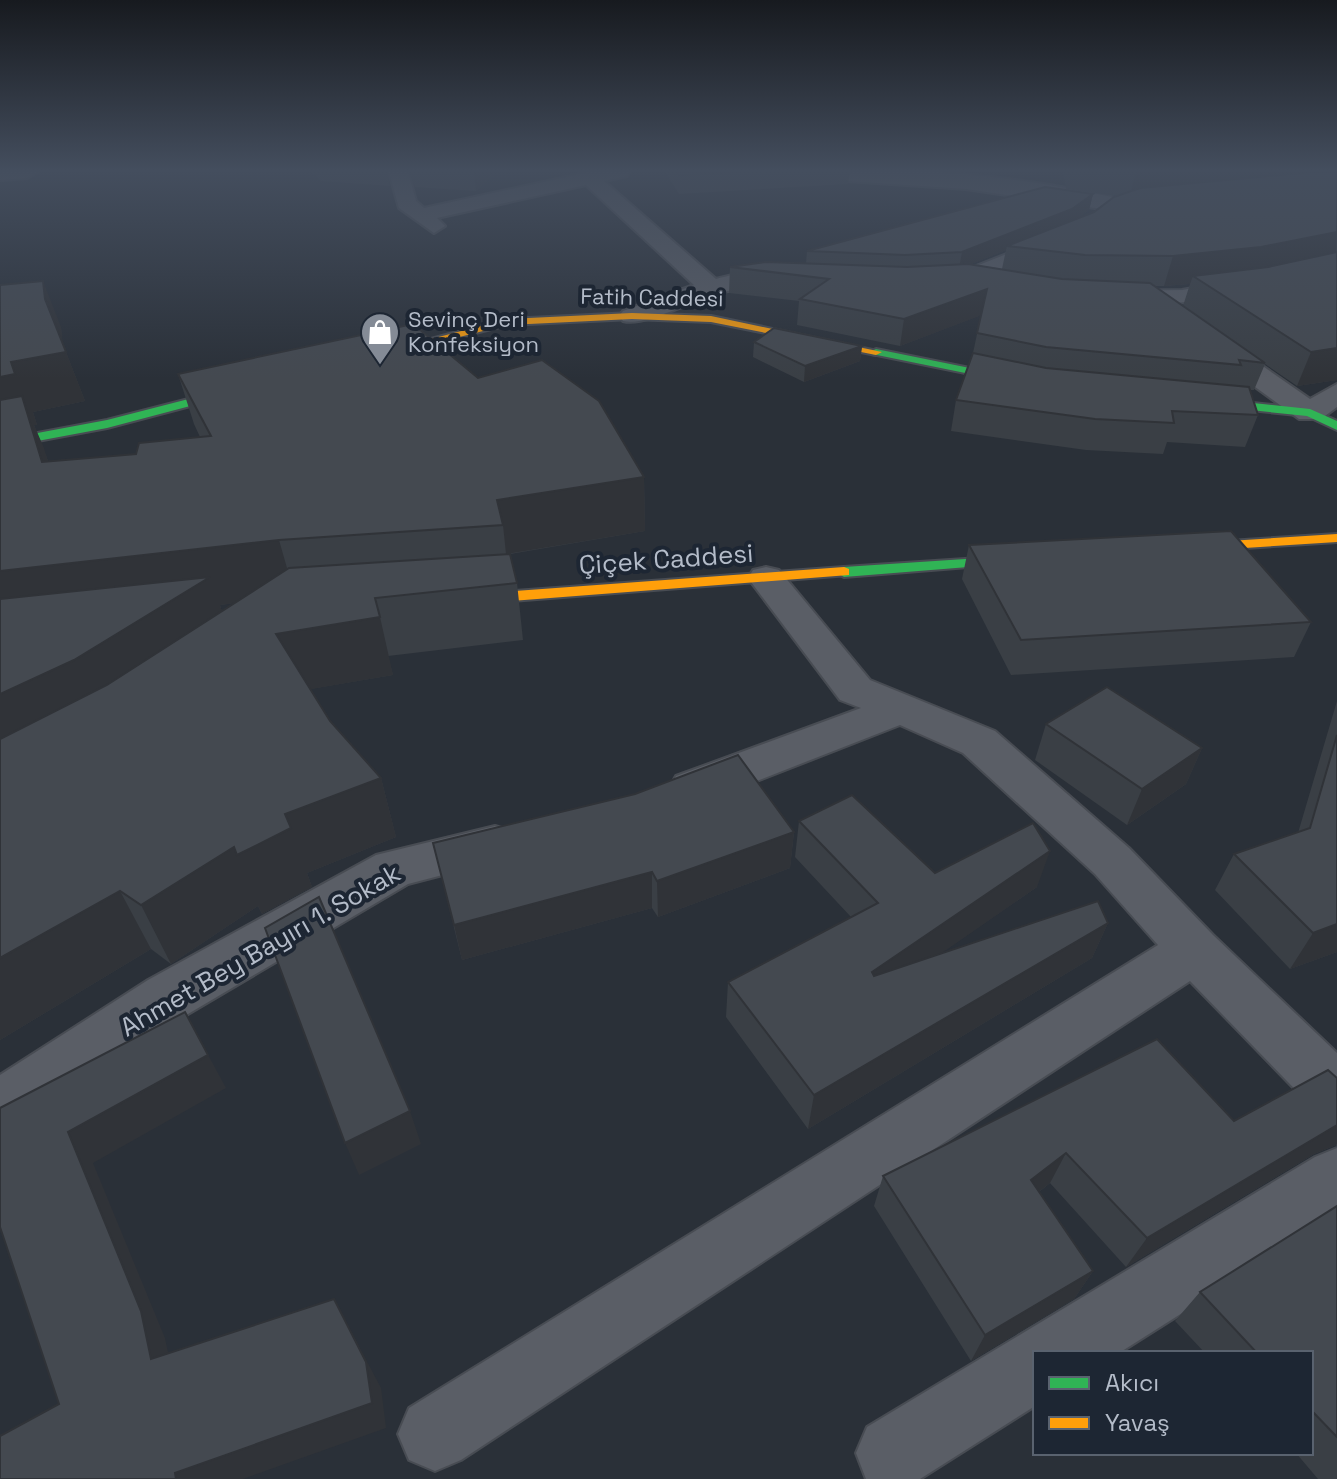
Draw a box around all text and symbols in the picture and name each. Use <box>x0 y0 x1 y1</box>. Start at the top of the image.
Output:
street label: Fatih Caddesi <box>580 282 724 312</box>
place label: Sevinç Deri Konfeksiyon <box>408 305 539 358</box>
shop icon: Sevinç Deri Konfeksiyon <box>359 311 401 366</box>
street label: Çiçek Caddesi <box>578 536 754 582</box>
street label: Ahmet Bey Bayırı 1. Sokak <box>114 856 406 1044</box>
legend <box>1033 1351 1313 1455</box>
text: Akıcı <box>1105 1367 1159 1398</box>
text: Yavaş <box>1105 1407 1170 1438</box>

